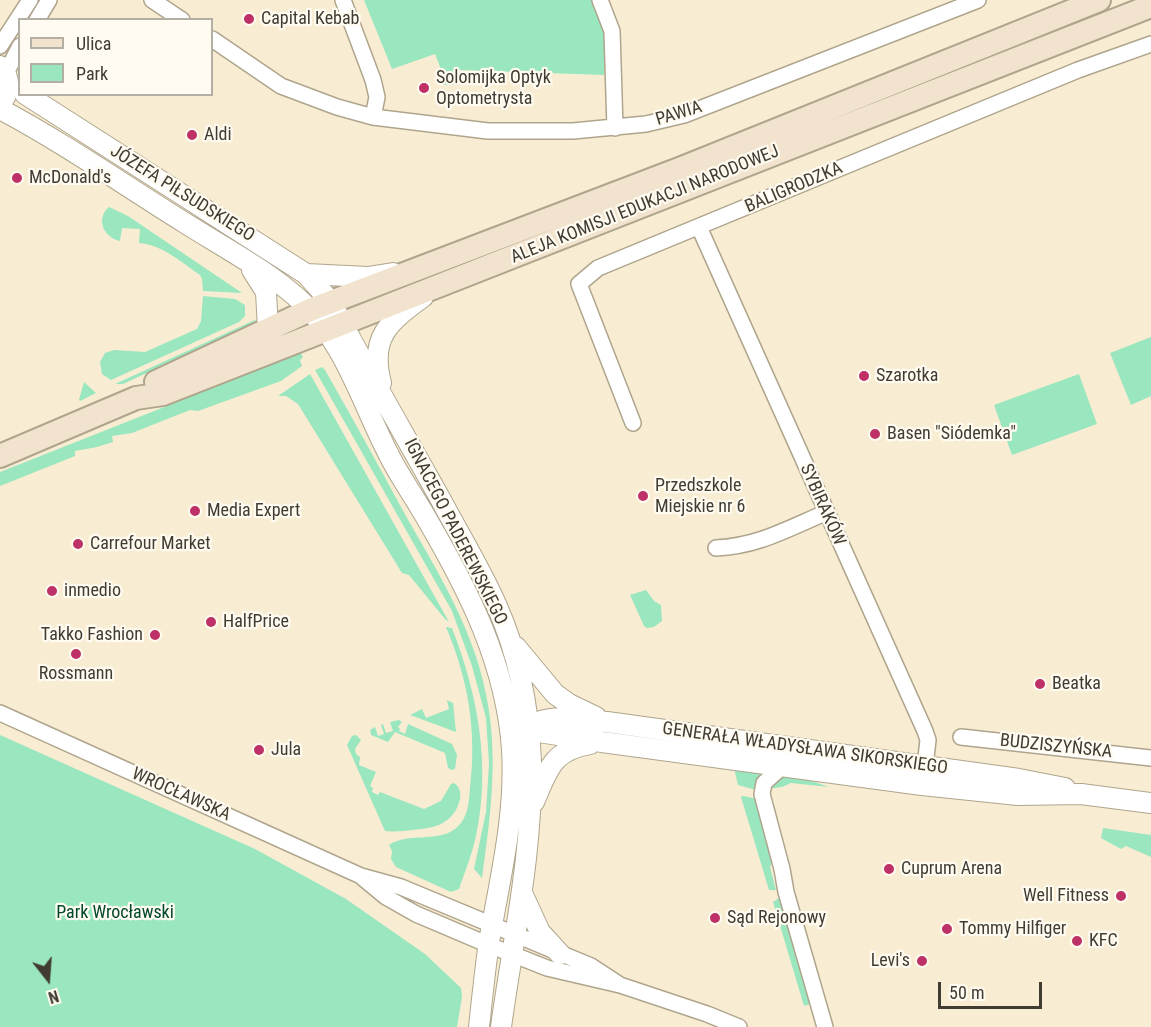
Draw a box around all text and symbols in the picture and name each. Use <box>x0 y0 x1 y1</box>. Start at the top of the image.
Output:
place label: Capital Kebab <box>261 8 359 30</box>
marker: Capital Kebab <box>242 12 256 26</box>
legend <box>18 18 213 96</box>
text: Ulica <box>76 33 111 54</box>
text: Park <box>76 63 108 84</box>
place label: Solomijka Optyk Optometrysta <box>436 67 551 110</box>
marker: Solomijka Optyk Optometrysta <box>417 81 431 95</box>
street label: PAWIA <box>653 97 705 131</box>
place label: Aldi <box>204 124 232 146</box>
marker: Aldi <box>185 128 199 142</box>
street label: JÓZEFA PIŁSUDSKIEGO <box>106 141 258 247</box>
street label: ALEJA KOMISJI EDUKACJI NARODOWEJ <box>508 141 782 269</box>
street label: BALIGRODZKA <box>742 158 846 218</box>
place label: McDonald's <box>29 167 111 189</box>
marker: McDonald's <box>10 171 24 185</box>
place label: Szarotka <box>876 365 938 387</box>
marker: Szarotka <box>857 369 871 383</box>
place label: Basen "Siódemka" <box>887 423 1016 445</box>
marker: Basen "Siódemka" <box>868 427 882 441</box>
street label: IGNACEGO PADEREWSKIEGO <box>399 435 511 629</box>
street label: SYBIRAKÓW <box>794 461 850 549</box>
place label: Przedszkole Miejskie nr 6 <box>655 475 745 518</box>
marker: Przedszkole Miejskie nr 6 <box>636 489 650 503</box>
place label: Media Expert <box>207 500 300 522</box>
marker: Media Expert <box>188 504 202 518</box>
place label: Carrefour Market <box>90 533 211 555</box>
marker: Carrefour Market <box>71 537 85 551</box>
place label: inmedio <box>64 580 121 602</box>
marker: inmedio <box>45 584 59 598</box>
place label: HalfPrice <box>223 611 289 633</box>
marker: HalfPrice <box>204 615 218 629</box>
place label: Takko Fashion <box>41 624 143 646</box>
marker: Takko Fashion <box>148 628 162 642</box>
marker: Rossmann <box>69 647 83 661</box>
place label: Rossmann <box>39 663 113 685</box>
place label: Beatka <box>1052 673 1101 695</box>
marker: Beatka <box>1033 677 1047 691</box>
street label: GENERAŁA WŁADYSŁAWA SIKORSKIEGO <box>661 718 949 780</box>
street label: BUDZISZYŃSKA <box>999 730 1113 764</box>
place label: Jula <box>271 739 301 761</box>
marker: Jula <box>252 743 266 757</box>
street label: WROCŁAWSKA <box>128 764 234 826</box>
place label: Cuprum Arena <box>901 858 1002 880</box>
marker: Cuprum Arena <box>882 862 896 876</box>
place label: Well Fitness <box>1023 885 1109 907</box>
marker: Well Fitness <box>1114 889 1128 903</box>
park label: Park Wrocławski <box>56 902 174 924</box>
place label: Sąd Rejonowy <box>727 907 826 929</box>
marker: Sąd Rejonowy <box>708 911 722 925</box>
place label: Tommy Hilfiger <box>959 918 1066 940</box>
marker: Tommy Hilfiger <box>940 922 954 936</box>
place label: KFC <box>1089 930 1118 952</box>
marker: KFC <box>1070 934 1084 948</box>
north arrow <box>18 949 78 1009</box>
place label: Levi's <box>871 950 910 972</box>
marker: Levi's <box>915 954 929 968</box>
scale bar <box>941 970 1044 1008</box>
text: 50 m <box>949 982 984 1003</box>
text: N <box>46 986 61 1007</box>

